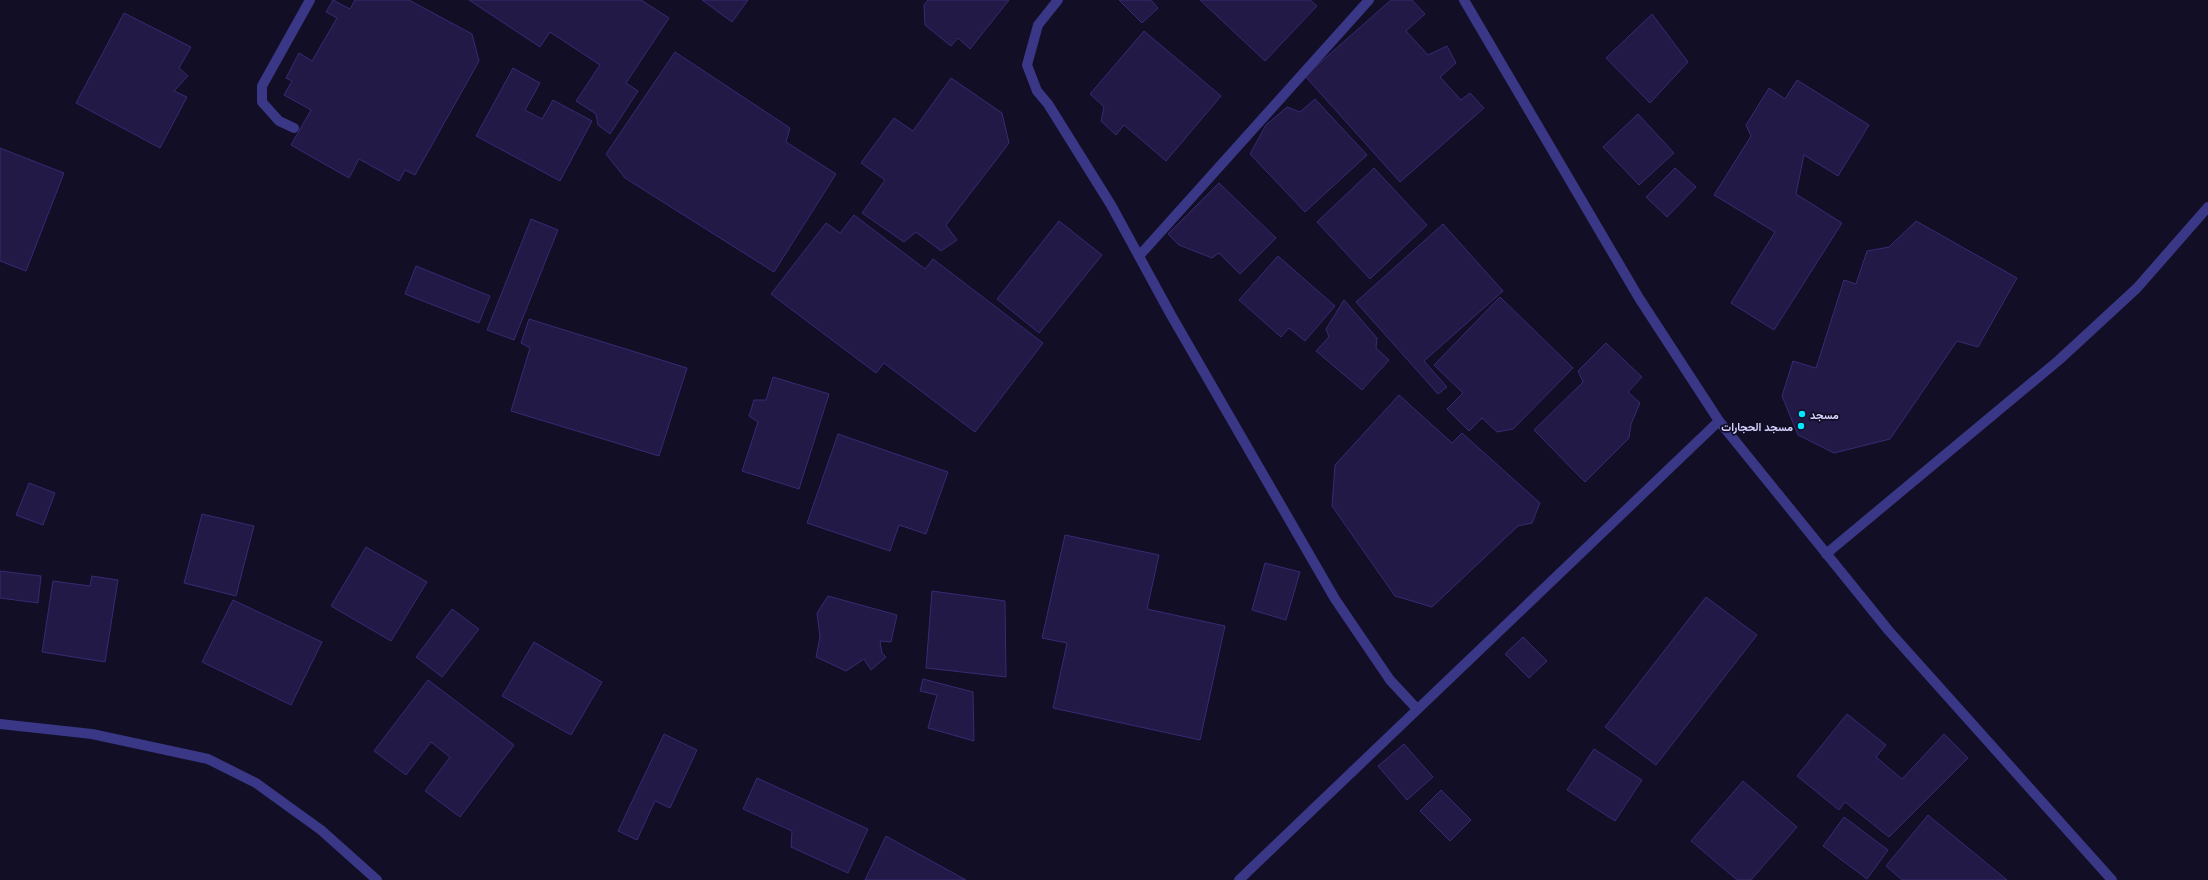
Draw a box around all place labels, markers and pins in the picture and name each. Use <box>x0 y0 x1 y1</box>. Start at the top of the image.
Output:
place label: مسجد <box>1810 407 1839 422</box>
marker: مسجد <box>1797 409 1807 419</box>
place label: مسجد الحجارات <box>1721 419 1793 434</box>
marker: مسجد الحجارات <box>1796 421 1806 431</box>

